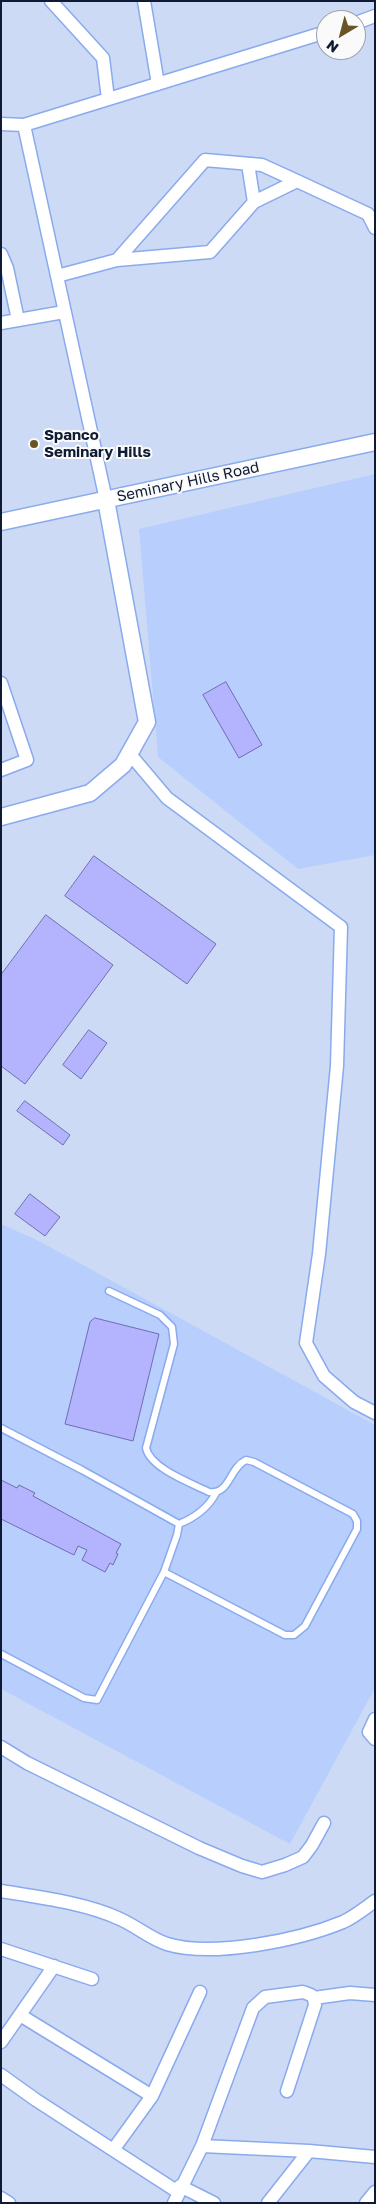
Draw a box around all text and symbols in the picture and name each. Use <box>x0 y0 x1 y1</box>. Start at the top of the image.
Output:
north arrow <box>316 10 366 60</box>
text: N <box>323 37 342 57</box>
place label: Spanco Seminary Hills <box>44 426 151 461</box>
marker: Spanco Seminary Hills <box>28 438 40 450</box>
street label: Seminary Hills Road <box>115 458 261 506</box>

